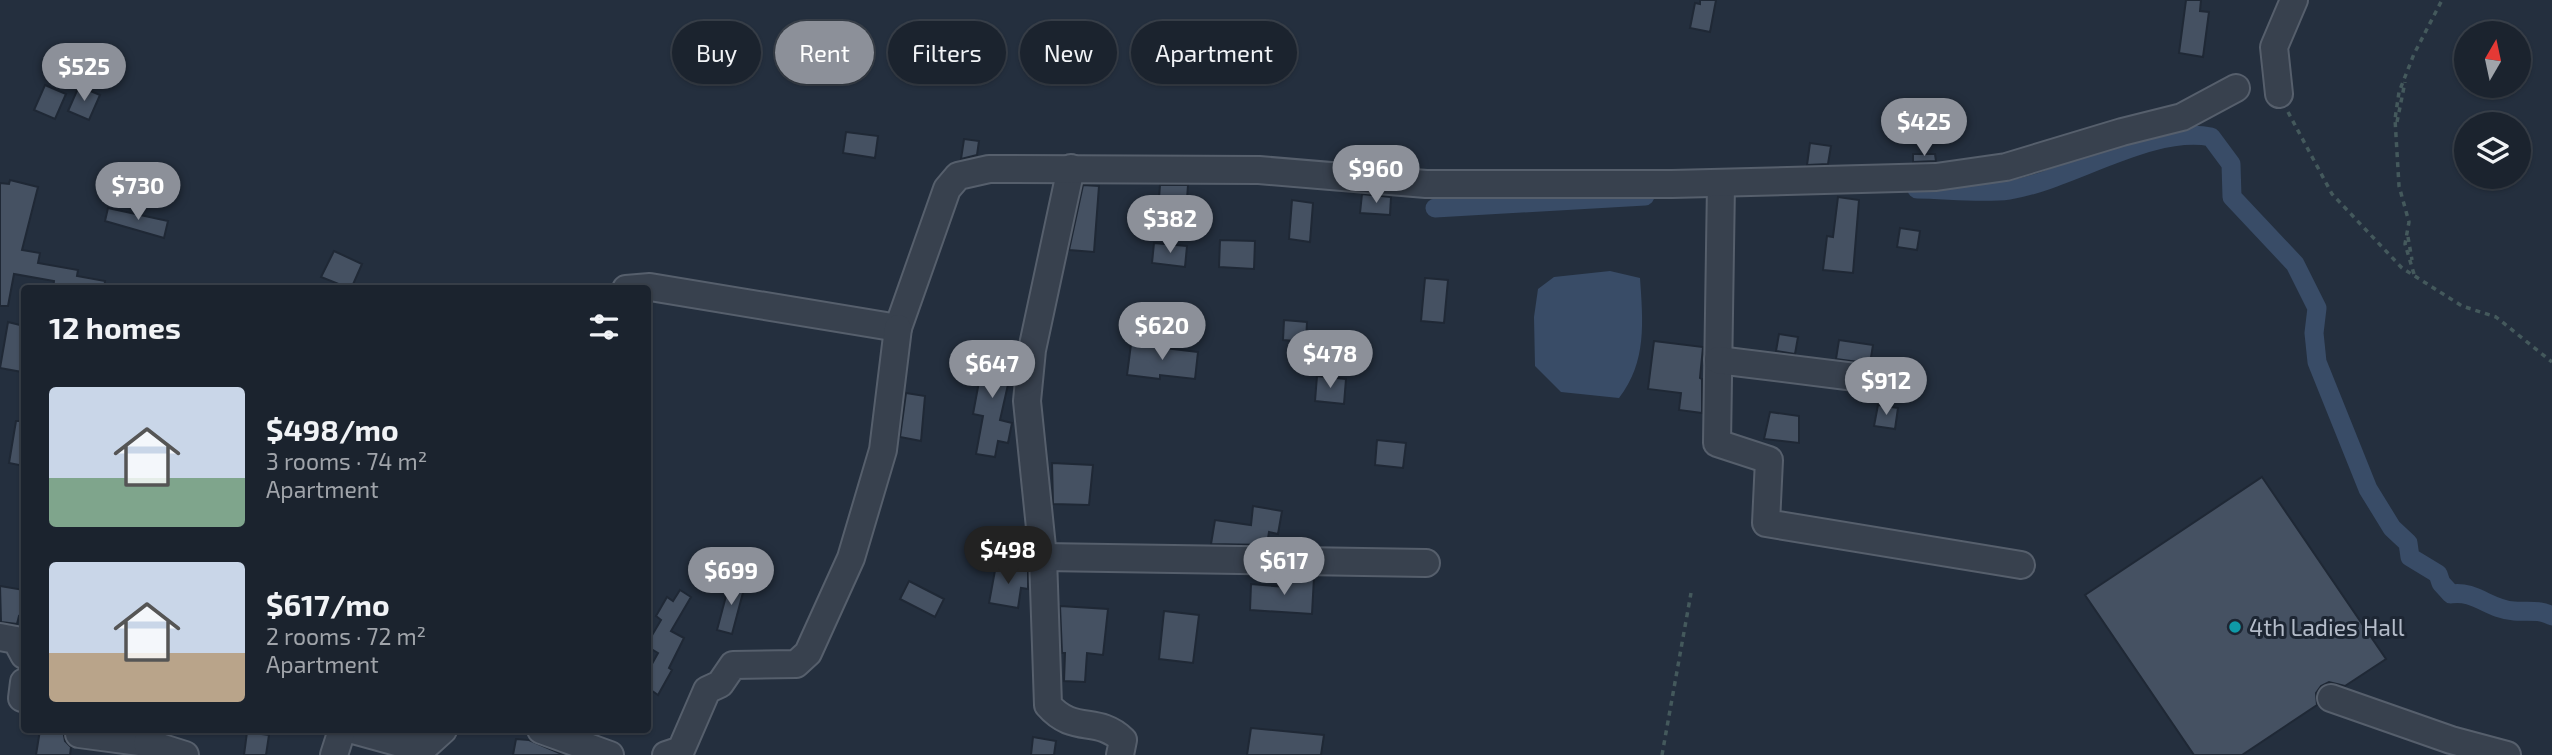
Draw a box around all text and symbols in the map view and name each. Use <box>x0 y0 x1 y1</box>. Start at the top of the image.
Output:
chip: Buy <box>672 21 761 84</box>
chip: Rent <box>775 21 874 84</box>
chip: Filters <box>888 21 1006 84</box>
chip: New <box>1020 21 1117 84</box>
chip: Apartment <box>1131 21 1297 84</box>
north arrow <box>2454 21 2530 98</box>
map controls <box>2454 21 2531 189</box>
pin: $525 <box>43 43 125 103</box>
text: $525 <box>58 52 110 80</box>
pin: $425 <box>1883 99 1965 158</box>
text: $425 <box>1897 107 1951 135</box>
button: layers <box>2454 112 2531 189</box>
pin: $960 <box>1335 146 1417 205</box>
text: $960 <box>1349 154 1404 182</box>
pin: $730 <box>97 162 179 222</box>
text: $730 <box>111 171 165 199</box>
pin: $382 <box>1129 196 1211 255</box>
text: $382 <box>1143 204 1197 232</box>
pin: $620 <box>1121 302 1203 362</box>
icon: filters <box>585 308 623 346</box>
text: 12 homes <box>49 309 181 345</box>
text: $620 <box>1135 311 1189 339</box>
pin: $478 <box>1289 330 1371 390</box>
text: $478 <box>1303 339 1357 367</box>
pin: $647 <box>951 340 1033 400</box>
text: $647 <box>965 349 1019 377</box>
pin: $912 <box>1845 358 1927 417</box>
text: $912 <box>1861 366 1911 394</box>
text: $498/mo <box>266 411 399 447</box>
icon: home <box>105 415 189 499</box>
text: 3 rooms · 74 m² <box>266 447 427 475</box>
text: Apartment <box>266 475 379 503</box>
pin: $498 <box>967 526 1049 586</box>
text: $498 <box>980 535 1036 563</box>
pin: $617 <box>1243 538 1325 597</box>
text: $617 <box>1260 546 1309 574</box>
pin: $699 <box>690 548 772 607</box>
text: $699 <box>704 556 758 584</box>
text: $617/mo <box>266 586 390 622</box>
icon: home <box>105 590 189 674</box>
place label: 4th Ladies Hall <box>2249 613 2405 641</box>
marker: 4th Ladies Hall <box>2227 619 2243 635</box>
text: 2 rooms · 72 m² <box>266 622 426 650</box>
text: Apartment <box>266 650 379 678</box>

